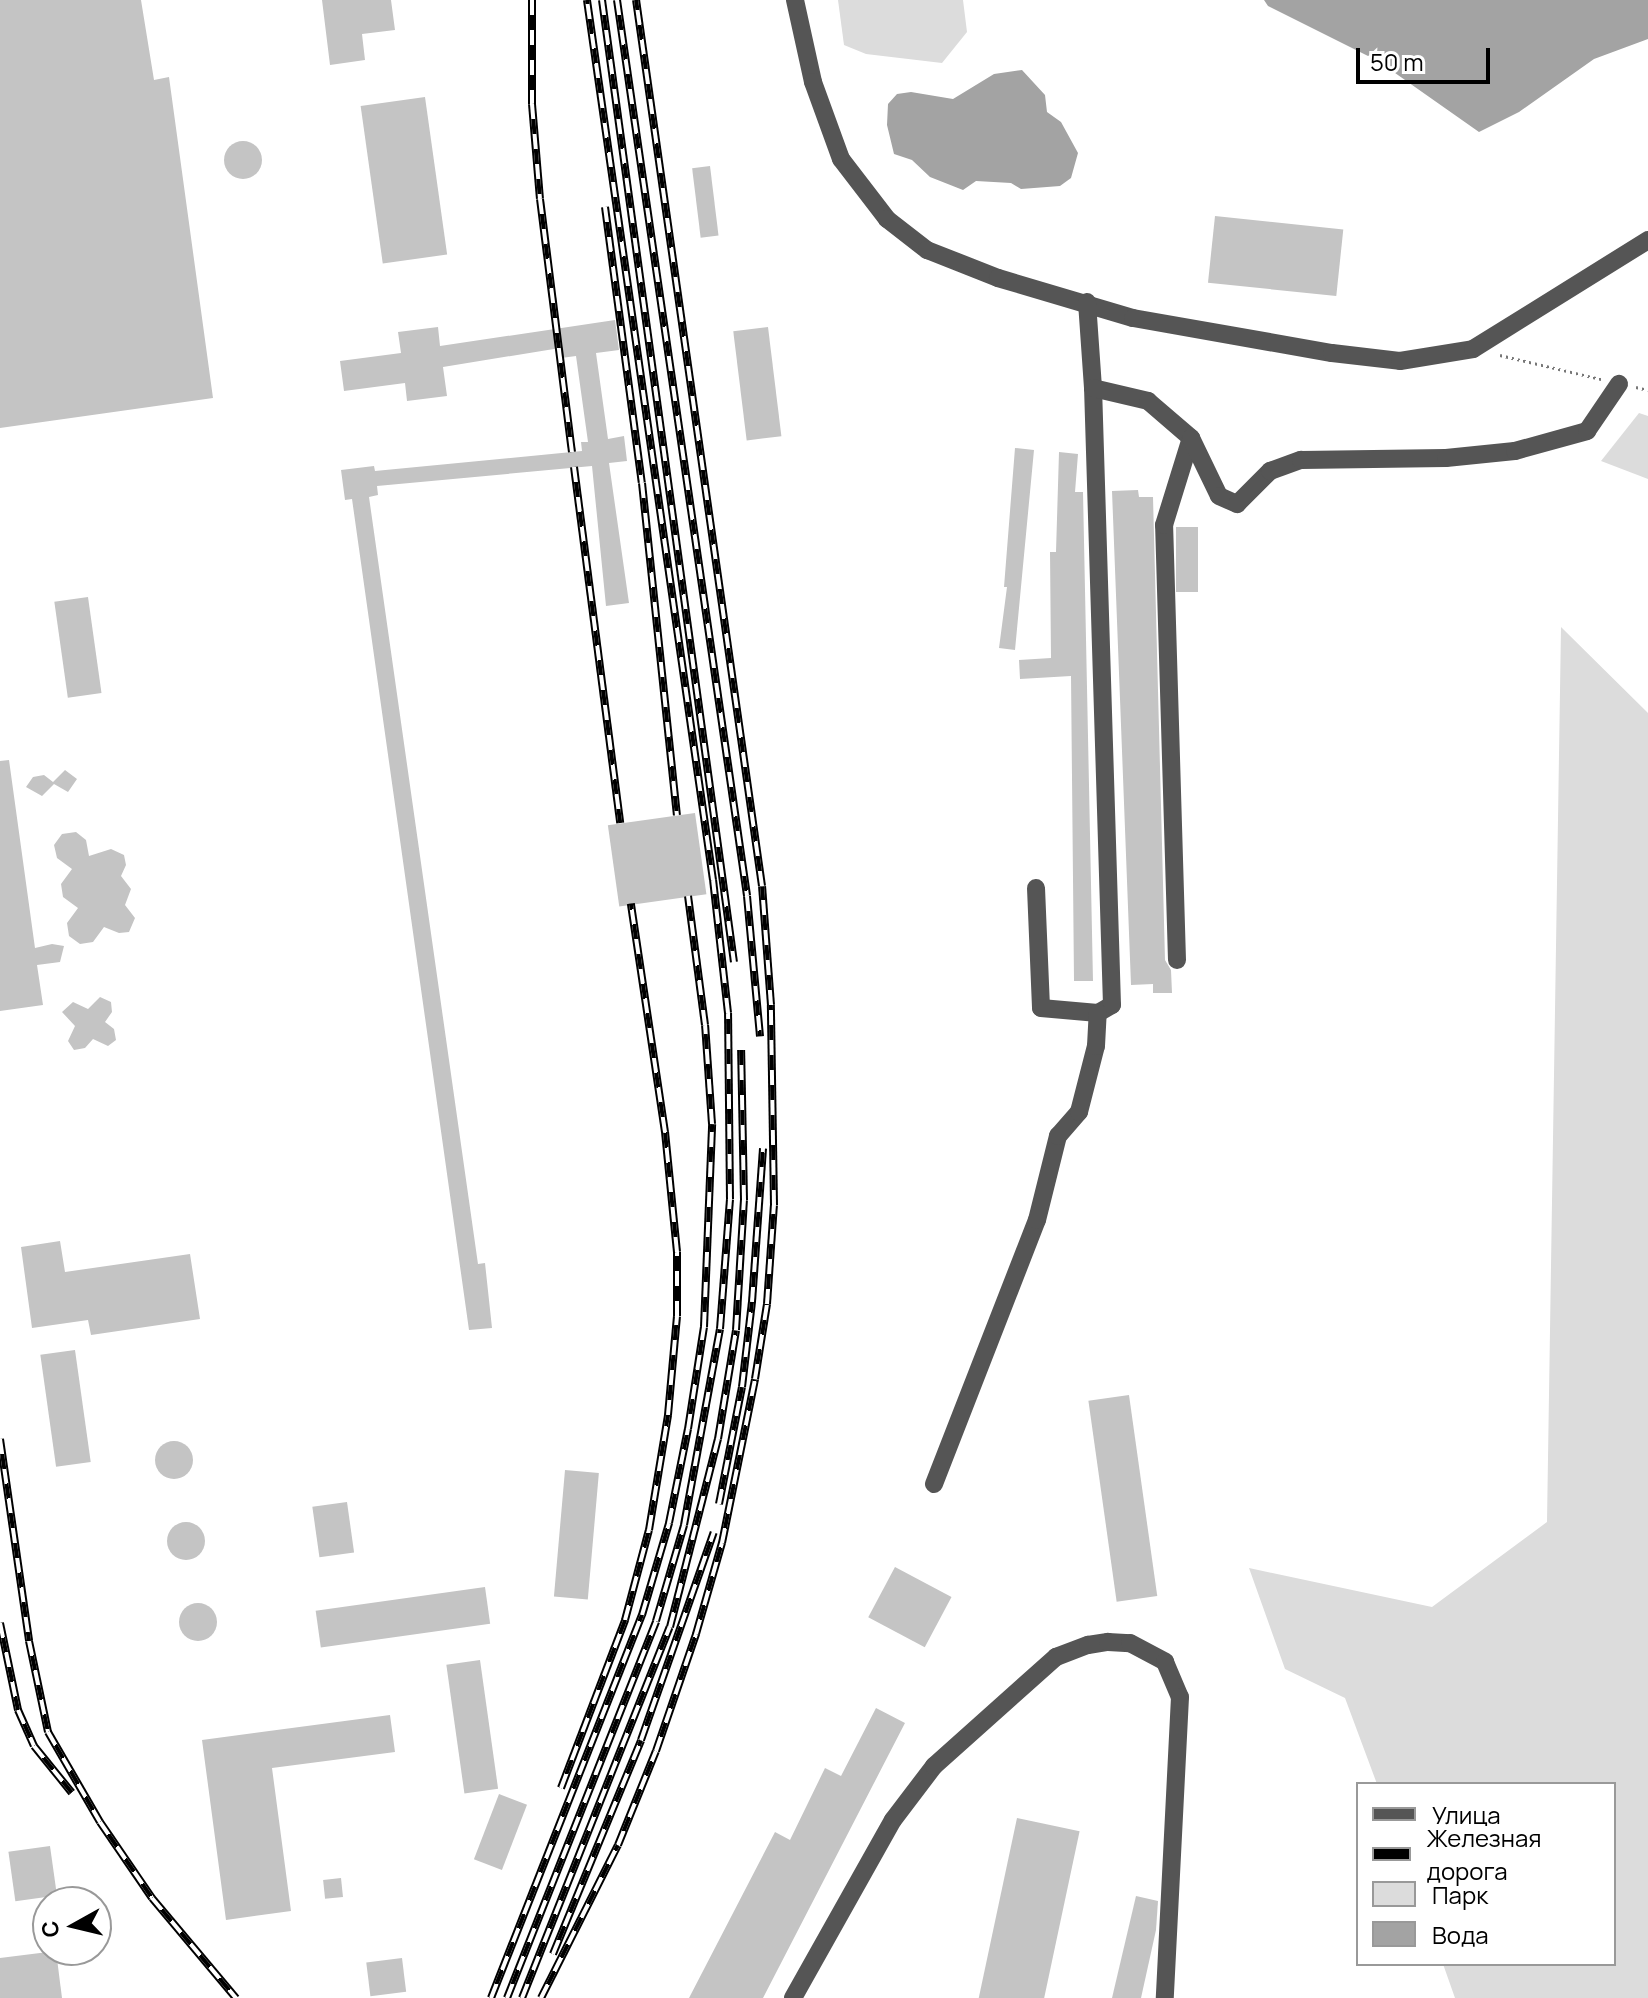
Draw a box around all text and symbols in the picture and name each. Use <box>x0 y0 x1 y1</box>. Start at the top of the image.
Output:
scale bar <box>1360 32 1494 82</box>
text: 50 m <box>1370 45 1424 78</box>
legend <box>1356 1782 1616 1966</box>
text: Улица <box>1432 1798 1501 1831</box>
text: Железная дорога <box>1427 1821 1542 1887</box>
text: Парк <box>1432 1878 1488 1911</box>
north arrow <box>32 1886 112 1966</box>
text: Вода <box>1432 1918 1489 1951</box>
text: С <box>34 1919 66 1939</box>

